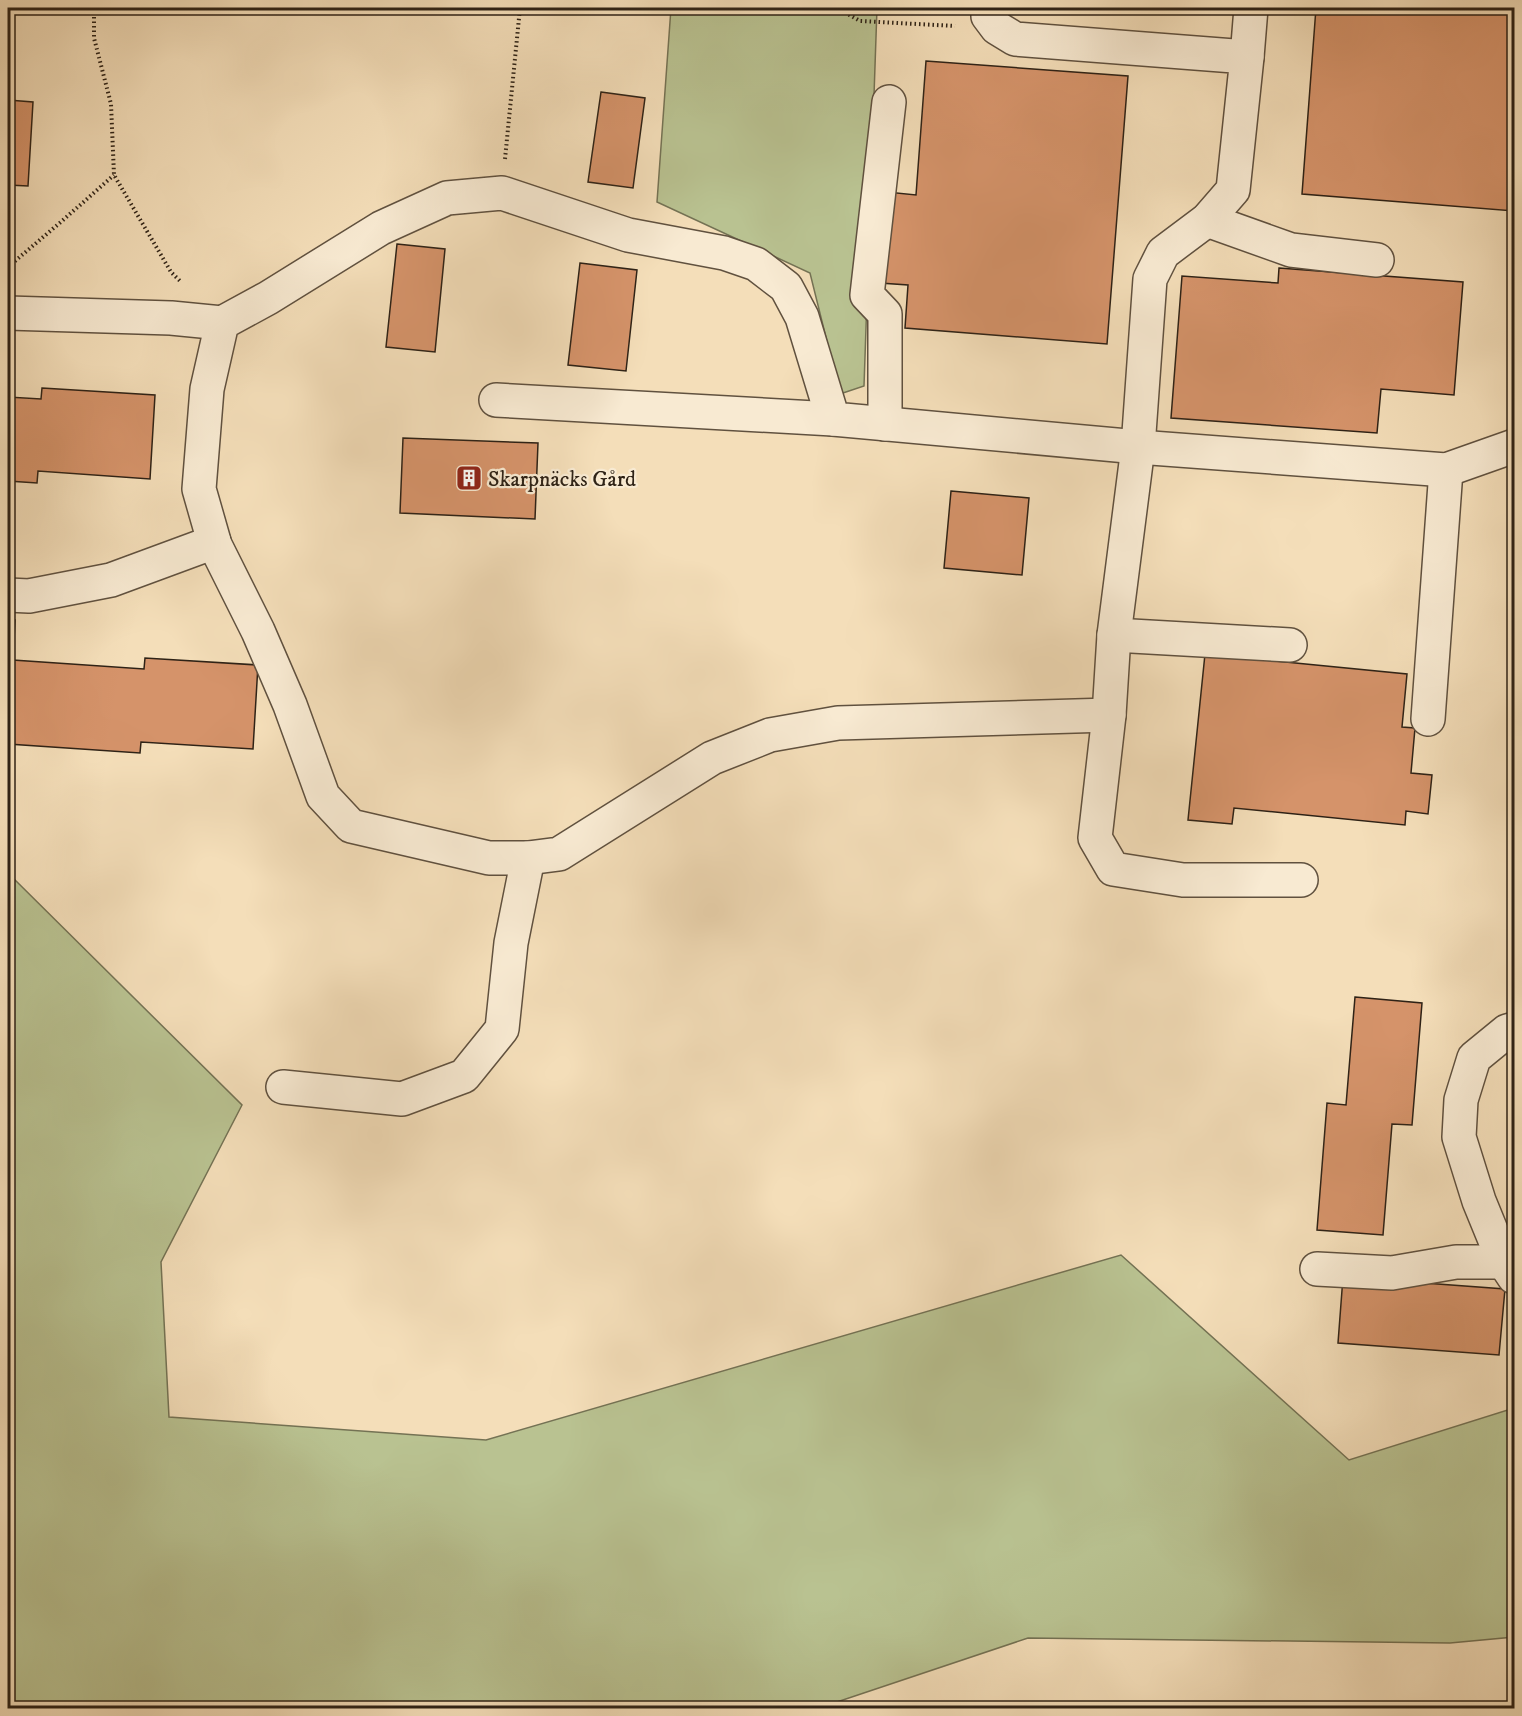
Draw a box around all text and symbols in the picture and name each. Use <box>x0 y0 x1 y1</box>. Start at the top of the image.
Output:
building icon: Skarpnäcks Gård <box>454 463 484 493</box>
place label: Skarpnäcks Gård <box>488 466 636 493</box>

